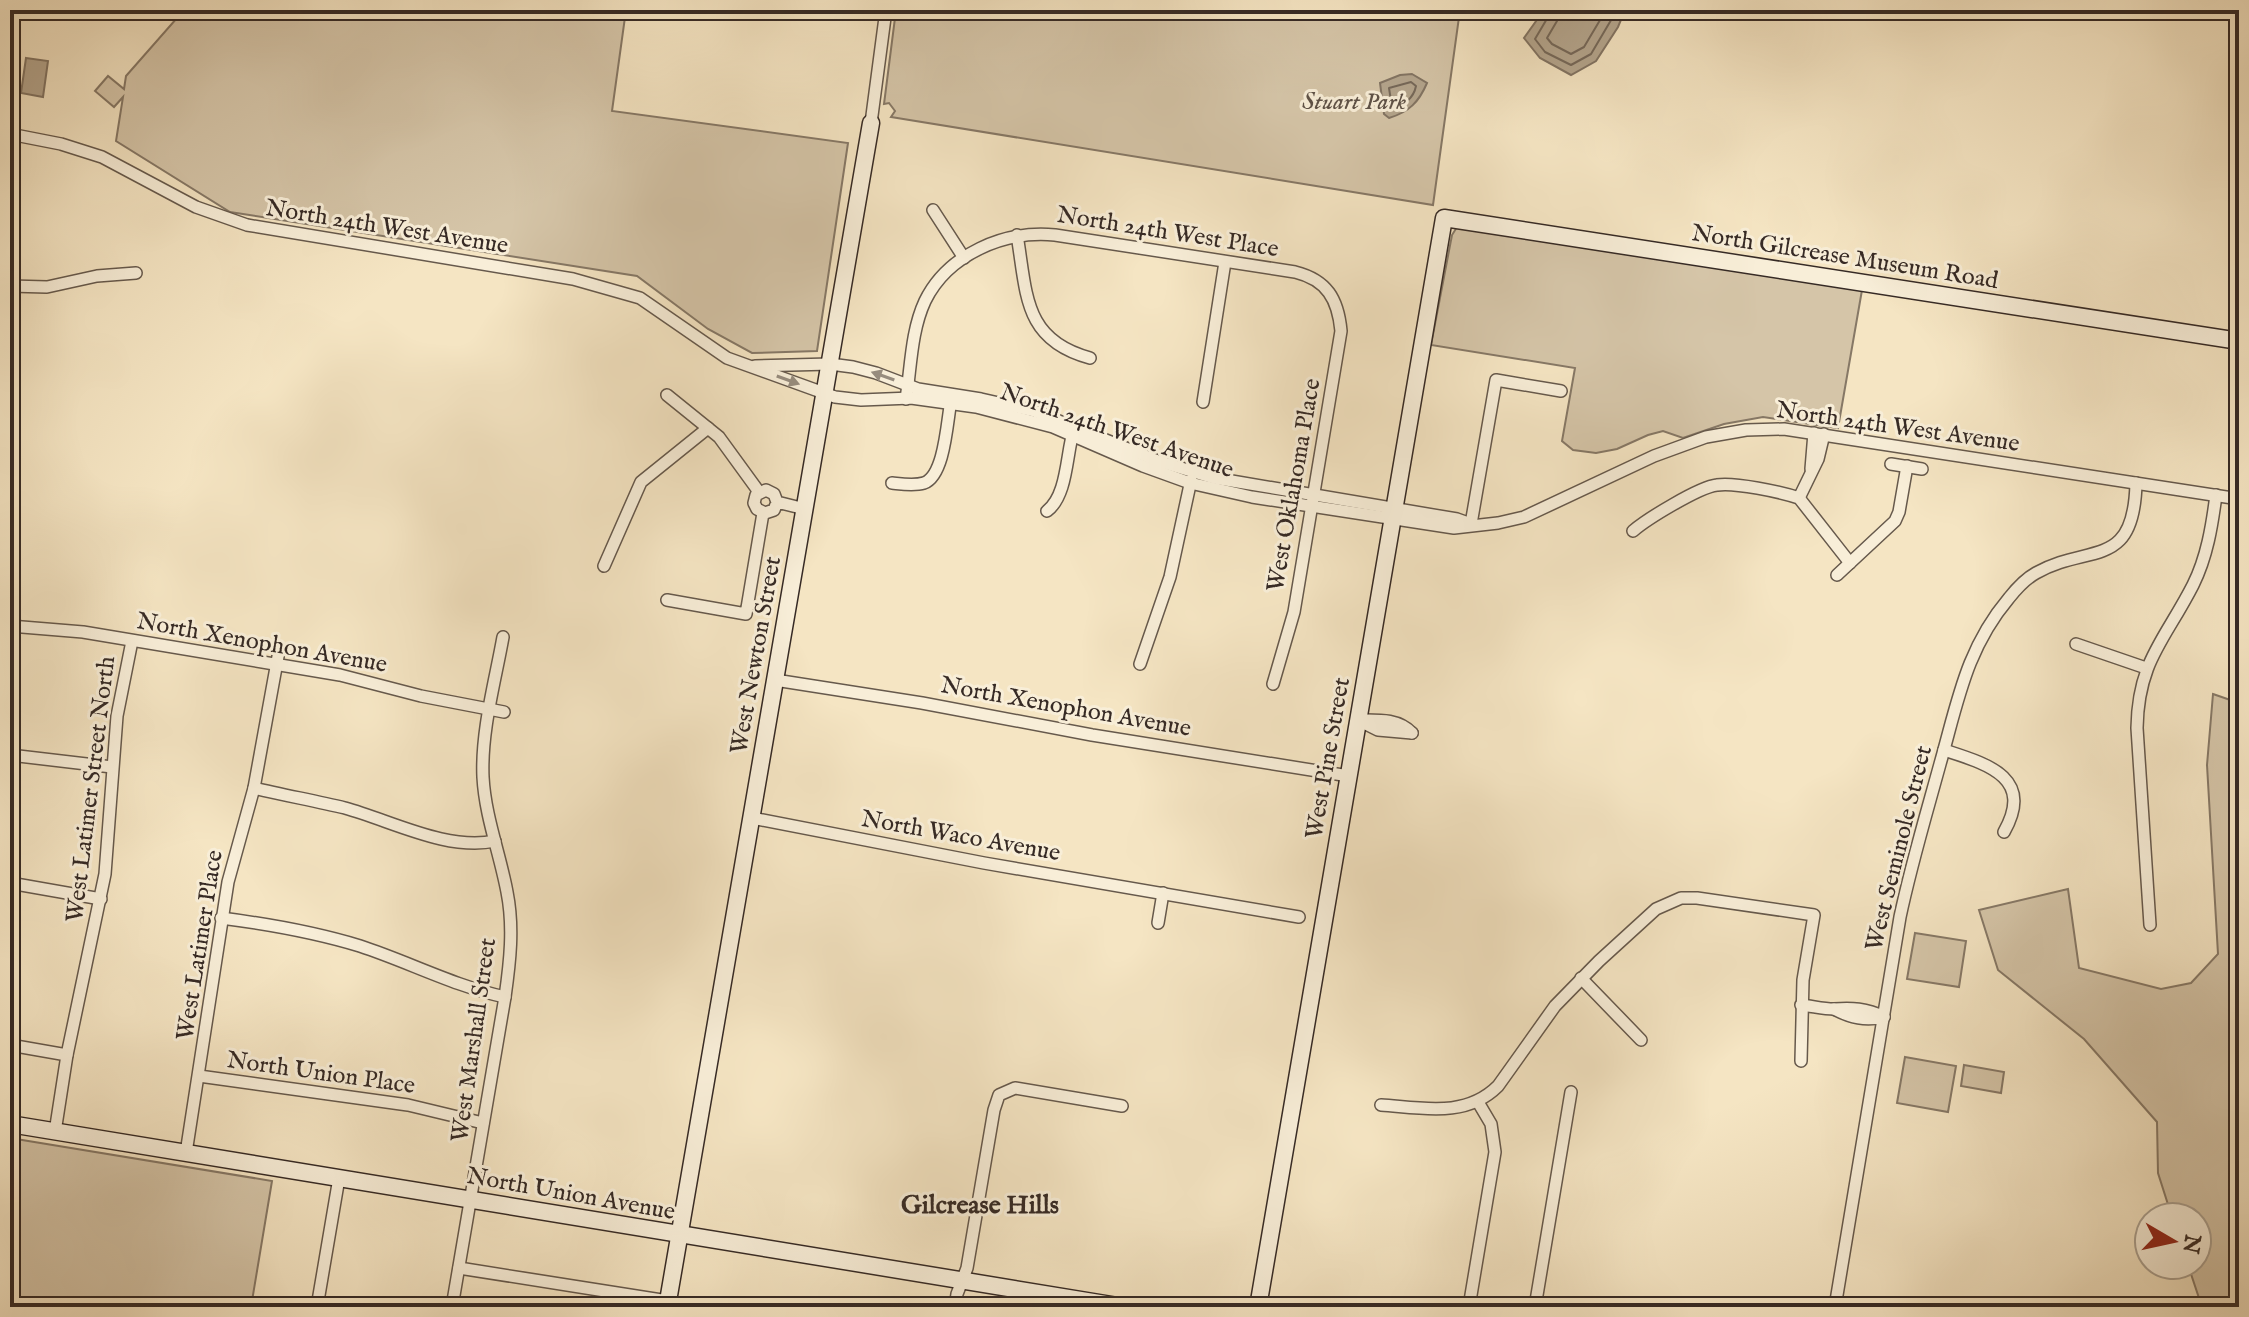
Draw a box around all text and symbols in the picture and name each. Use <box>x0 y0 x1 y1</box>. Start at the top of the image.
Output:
park label: Stuart Park <box>1302 87 1406 118</box>
street label: North 24th West Avenue <box>263 193 510 262</box>
street label: North 24th West Place <box>1055 200 1281 265</box>
street label: North Gilcrease Museum Road <box>1689 218 2000 297</box>
one-way arrow <box>871 369 895 381</box>
one-way arrow <box>776 375 800 387</box>
street label: West Oklahoma Place <box>1260 376 1329 594</box>
street label: North 24th West Avenue <box>996 377 1238 486</box>
street label: North 24th West Avenue <box>1774 395 2021 460</box>
street label: West Newton Street <box>724 554 789 757</box>
street label: North Xenophon Avenue <box>134 606 389 681</box>
street label: West Latimer Street North <box>60 654 123 924</box>
street label: North Xenophon Avenue <box>938 670 1193 745</box>
street label: West Pine Street <box>1299 675 1358 841</box>
street label: West Seminole Street <box>1859 742 1940 954</box>
street label: North Waco Avenue <box>859 804 1063 869</box>
street label: West Latimer Place <box>170 848 231 1043</box>
street label: West Marshall Street <box>445 936 504 1144</box>
street label: North Union Place <box>225 1045 417 1102</box>
street label: North Union Avenue <box>464 1161 677 1228</box>
district label: Gilcrease Hills <box>901 1189 1059 1222</box>
north arrow <box>2133 1201 2213 1281</box>
text: N <box>2175 1231 2206 1255</box>

